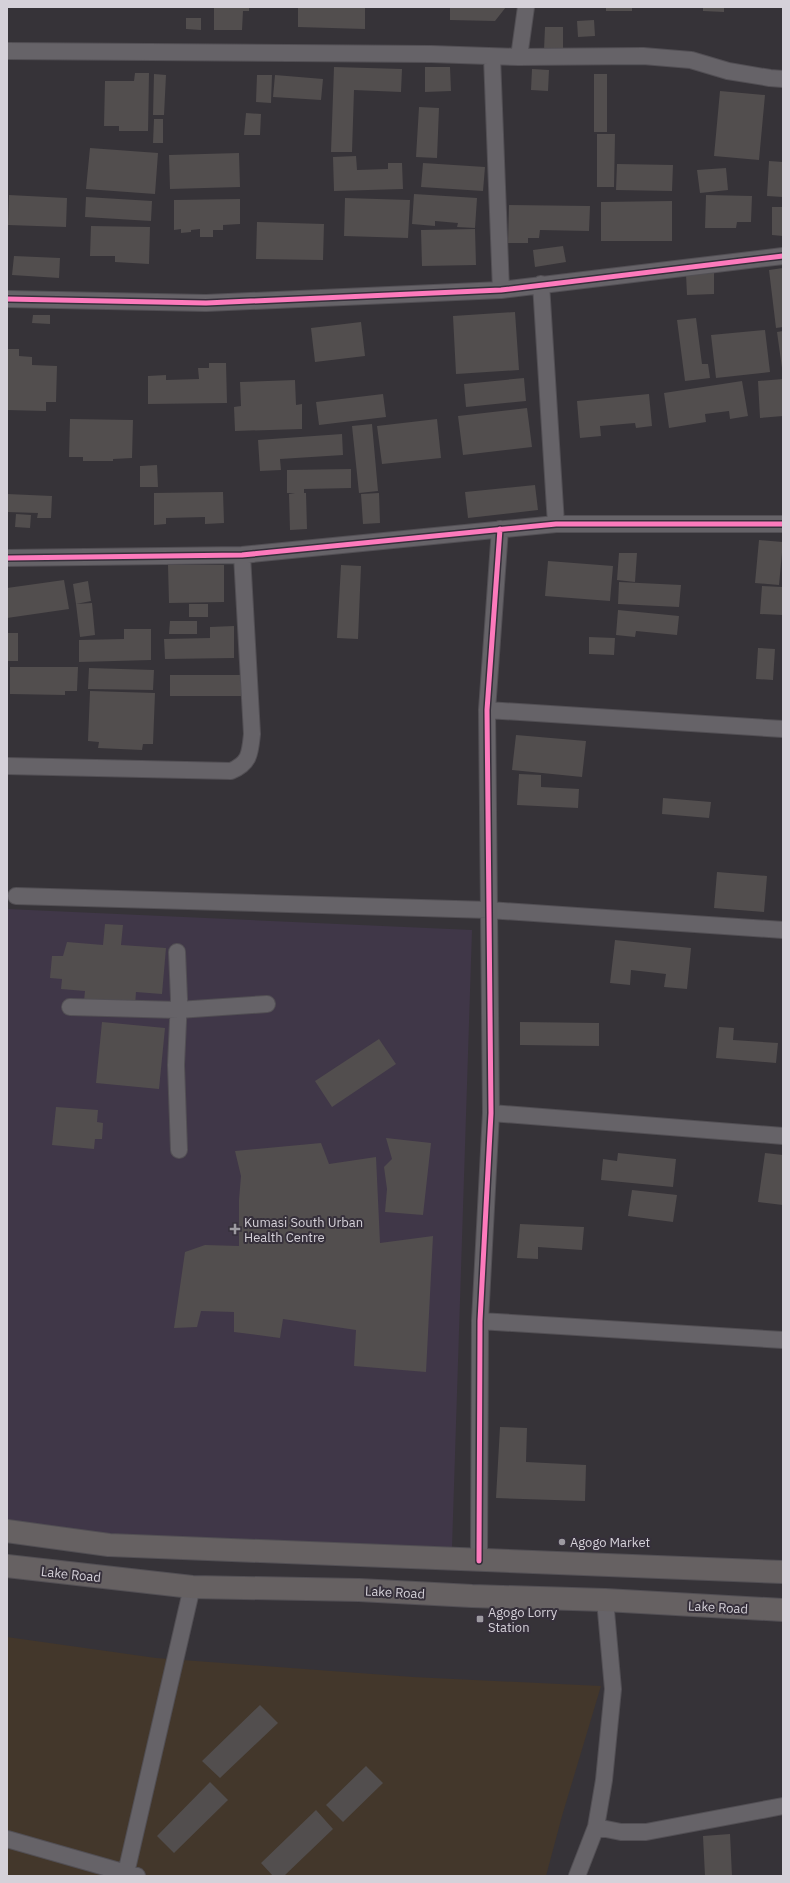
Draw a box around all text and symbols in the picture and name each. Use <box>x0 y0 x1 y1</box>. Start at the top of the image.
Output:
place label: Kumasi South Urban Health Centre <box>244 1214 363 1246</box>
marker: Kumasi South Urban Health Centre <box>229 1223 241 1235</box>
place label: Agogo Market <box>570 1534 650 1551</box>
marker: Agogo Market <box>557 1537 567 1547</box>
street label: Lake Road <box>40 1563 102 1586</box>
street label: Lake Road <box>364 1582 425 1603</box>
street label: Lake Road <box>687 1597 748 1618</box>
place label: Agogo Lorry Station <box>488 1604 558 1636</box>
marker: Agogo Lorry Station <box>475 1614 485 1624</box>

